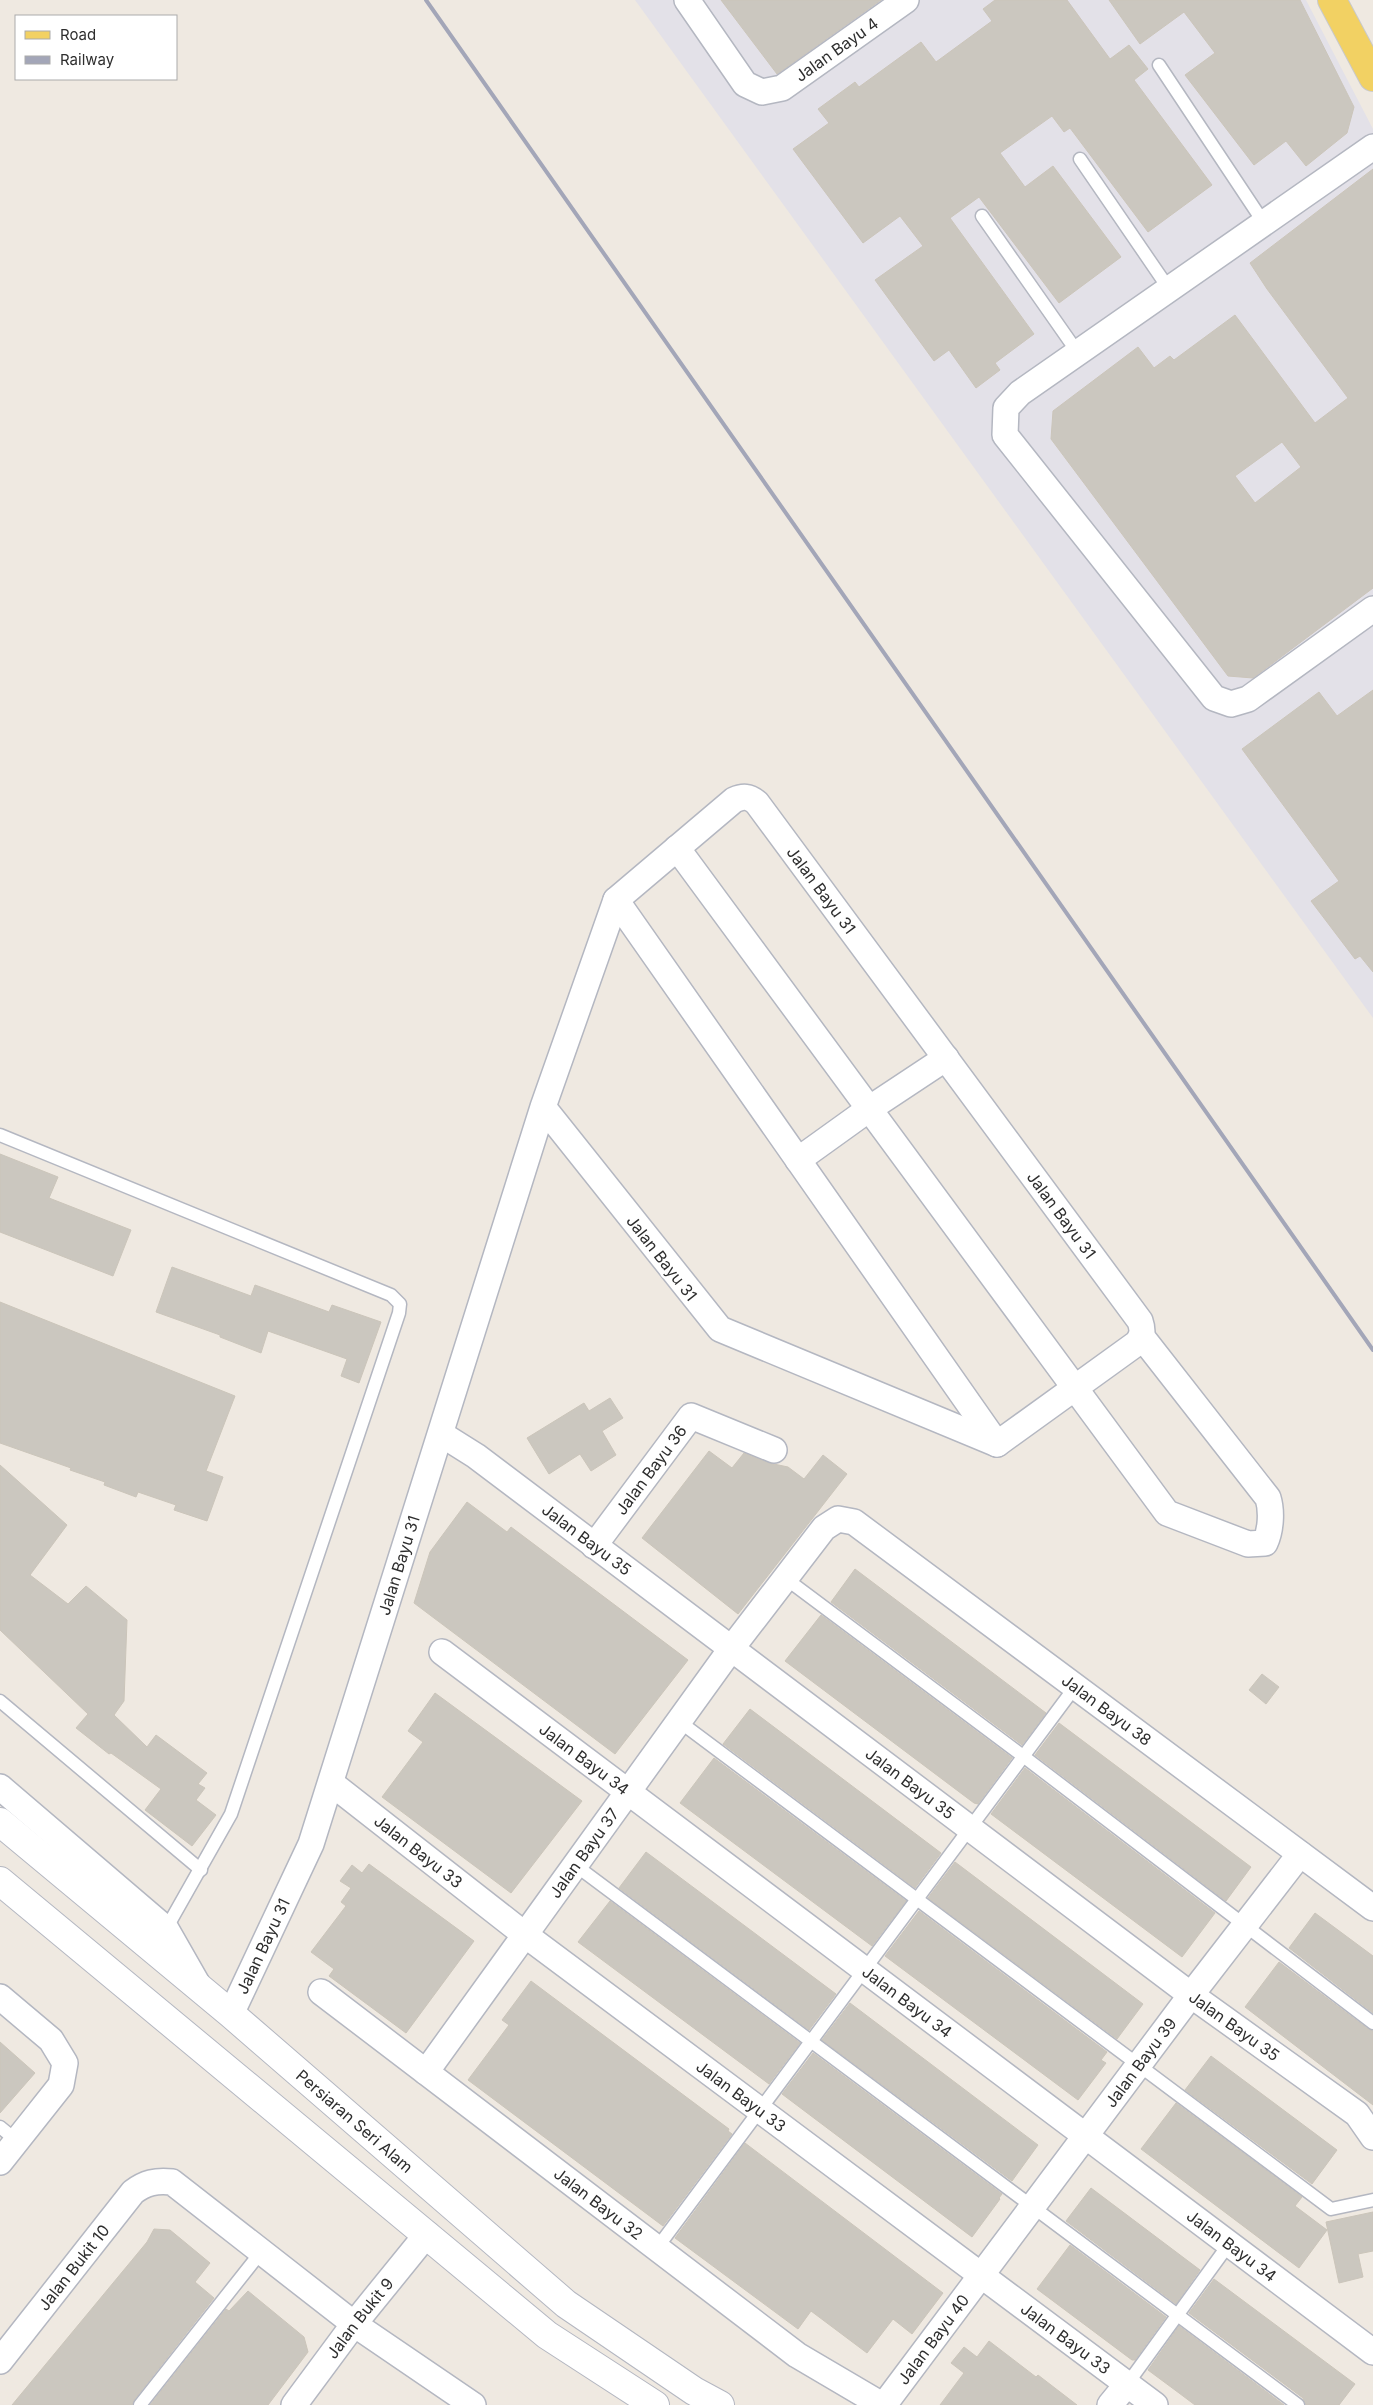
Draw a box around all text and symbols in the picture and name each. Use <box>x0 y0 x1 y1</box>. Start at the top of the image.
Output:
street label: Jalan Bayu 4 <box>791 13 882 86</box>
legend <box>15 15 178 80</box>
text: Road <box>60 25 96 44</box>
text: Railway <box>60 50 115 69</box>
street label: Jalan Bayu 31 <box>783 843 860 938</box>
street label: Jalan Bayu 31 <box>1023 1167 1100 1263</box>
street label: Jalan Bayu 31 <box>622 1211 702 1305</box>
street label: Jalan Bayu 36 <box>611 1421 691 1519</box>
street label: Jalan Bayu 35 <box>538 1499 635 1580</box>
street label: Jalan Bayu 31 <box>374 1513 424 1618</box>
street label: Jalan Bayu 38 <box>1058 1670 1156 1750</box>
street label: Jalan Bayu 34 <box>535 1719 633 1799</box>
street label: Jalan Bayu 35 <box>861 1743 959 1823</box>
street label: Jalan Bayu 37 <box>545 1804 623 1902</box>
street label: Jalan Bayu 33 <box>370 1811 467 1892</box>
street label: Jalan Bayu 31 <box>232 1895 294 1997</box>
street label: Jalan Bayu 34 <box>858 1962 956 2042</box>
street label: Jalan Bayu 35 <box>1185 1987 1283 2065</box>
street label: Jalan Bayu 39 <box>1100 2014 1181 2111</box>
street label: Jalan Bayu 33 <box>692 2056 790 2136</box>
street label: Persiaran Seri Alam <box>292 2065 417 2177</box>
street label: Jalan Bayu 32 <box>550 2163 647 2244</box>
street label: Jalan Bayu 34 <box>1183 2205 1281 2286</box>
street label: Jalan Bukit 10 <box>34 2220 114 2314</box>
street label: Jalan Bukit 9 <box>322 2274 398 2362</box>
street label: Jalan Bayu 40 <box>893 2290 973 2388</box>
street label: Jalan Bayu 33 <box>1017 2298 1115 2378</box>

